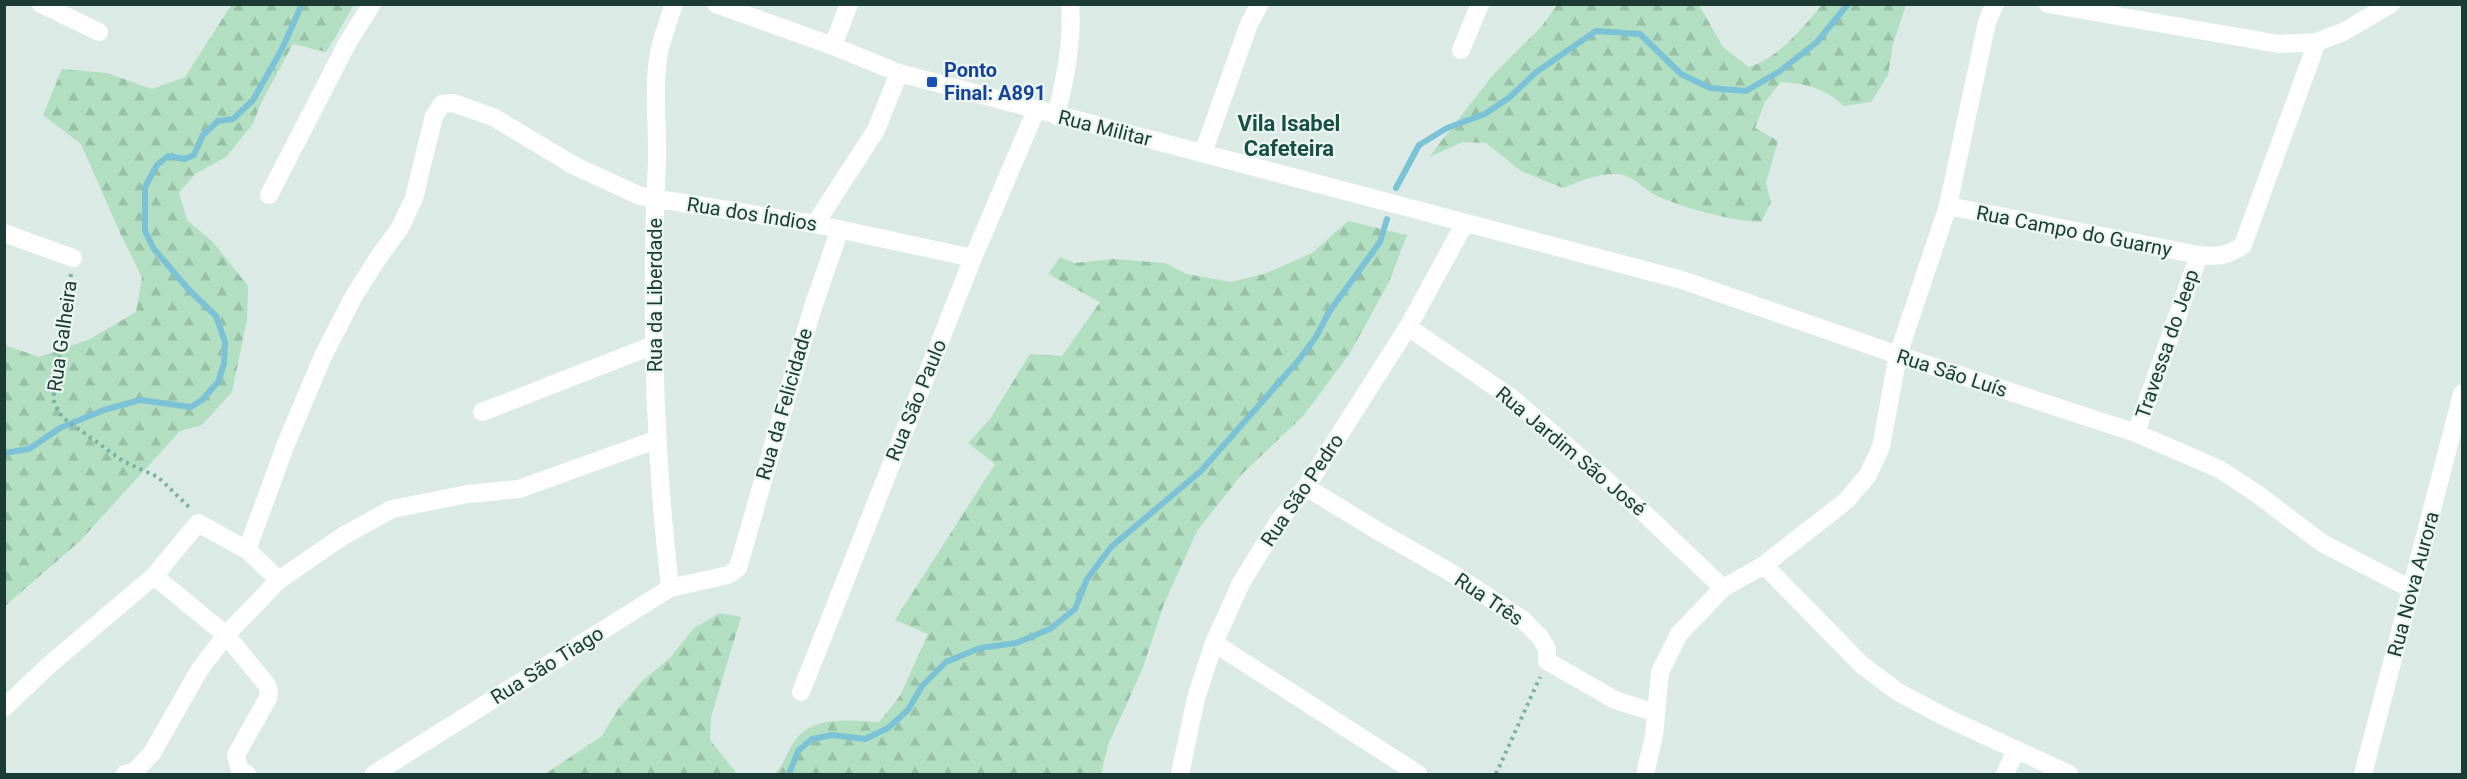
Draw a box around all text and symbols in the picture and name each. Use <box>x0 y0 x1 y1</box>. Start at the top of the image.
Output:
place label: Ponto Final: A891 <box>944 58 1046 105</box>
marker: Ponto Final: A891 <box>925 75 939 89</box>
street label: Rua Militar <box>1056 105 1154 151</box>
district label: Vila Isabel Cafeteira <box>1238 111 1340 161</box>
street label: Rua dos Índios <box>685 192 819 236</box>
street label: Rua Campo do Guarny <box>1974 200 2174 262</box>
street label: Rua da Liberdade <box>643 218 667 372</box>
street label: Travessa do Jeep <box>2130 266 2204 422</box>
street label: Rua Galheira <box>42 279 82 393</box>
street label: Rua da Felicidade <box>751 325 817 483</box>
street label: Rua São Paulo <box>881 336 951 464</box>
street label: Rua São Luís <box>1894 344 2010 402</box>
street label: Rua Jardim São José <box>1491 381 1651 521</box>
street label: Rua São Pedro <box>1256 429 1348 551</box>
street label: Rua Nova Aurora <box>2382 509 2444 659</box>
street label: Rua Três <box>1450 567 1528 631</box>
street label: Rua São Tiago <box>486 621 608 709</box>

